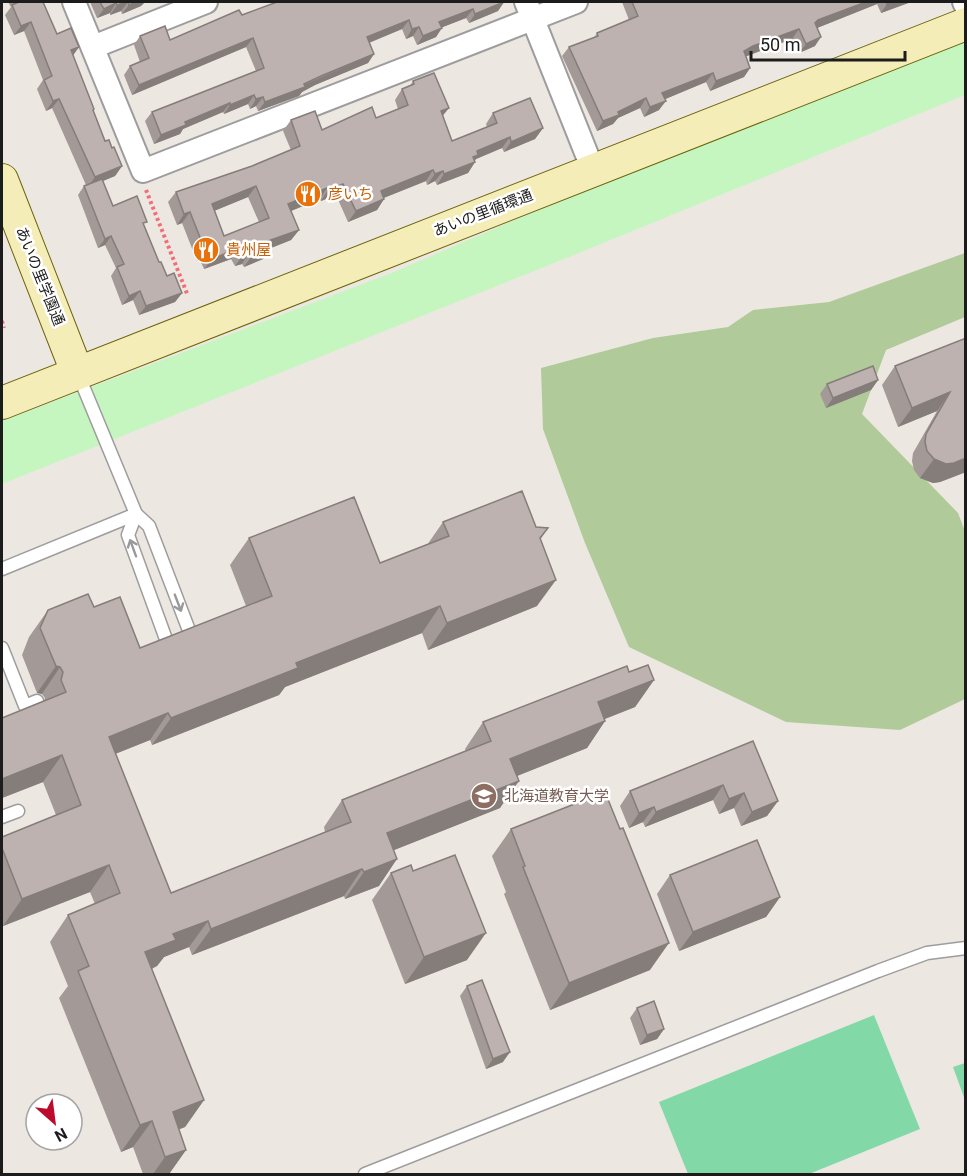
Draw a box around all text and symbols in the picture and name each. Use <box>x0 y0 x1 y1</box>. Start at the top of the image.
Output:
scale bar <box>751 24 906 62</box>
text: 50 m <box>760 34 800 55</box>
restaurant icon: 彦いち <box>293 179 323 209</box>
place label: 彦いち <box>328 185 373 203</box>
street label: あいの里循環通 <box>431 186 535 240</box>
street label: あいの里学園通 <box>12 224 68 328</box>
restaurant icon: 貴州屋 <box>191 235 221 265</box>
place label: 貴州屋 <box>226 241 271 259</box>
one-way arrow <box>126 539 137 558</box>
one-way arrow <box>173 593 184 612</box>
school or university icon: 北海道教育大学 <box>469 781 499 811</box>
place label: 北海道教育大学 <box>504 787 609 805</box>
north arrow <box>24 1092 84 1152</box>
text: N <box>51 1124 70 1146</box>

